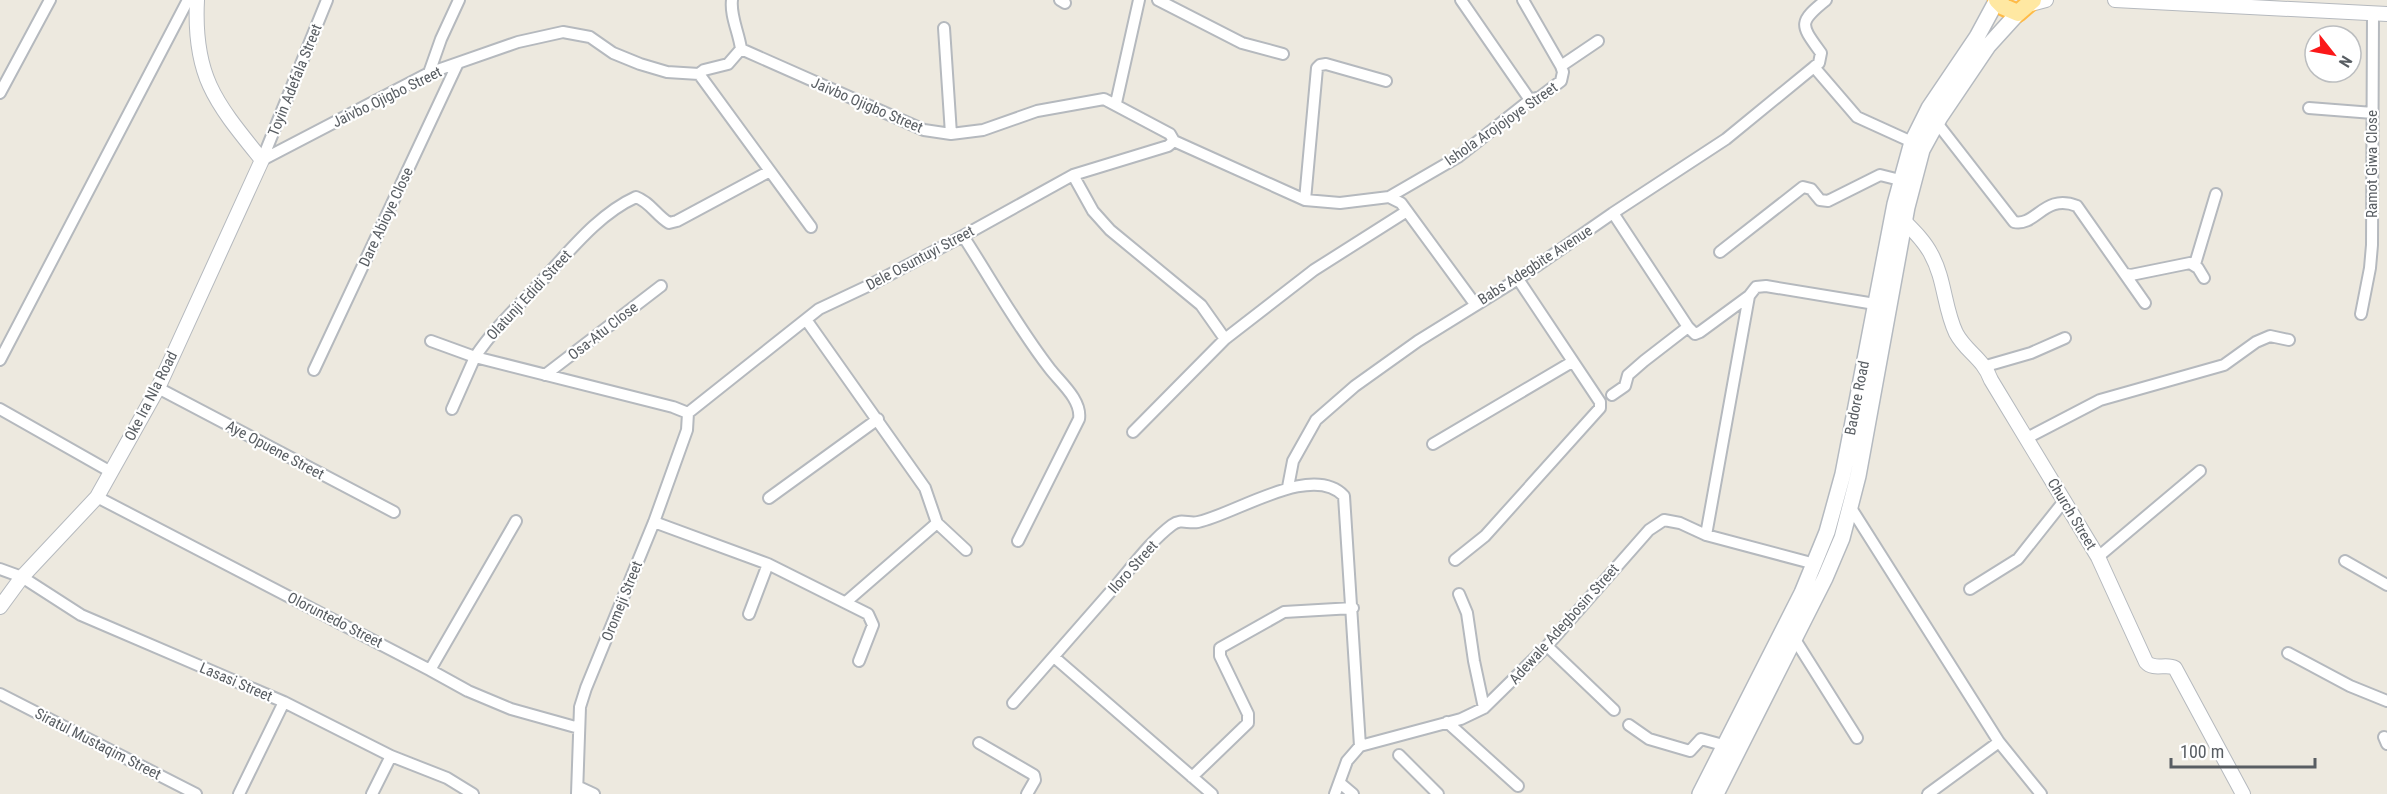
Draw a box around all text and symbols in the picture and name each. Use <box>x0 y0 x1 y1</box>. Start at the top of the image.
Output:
street label: Toyin Adefala Street <box>264 21 326 139</box>
north arrow <box>2303 24 2363 84</box>
text: N <box>2335 52 2356 71</box>
street label: Jaivbo Ojigbo Street <box>329 63 445 131</box>
street label: Jaivbo Ojigbo Street <box>809 73 925 137</box>
street label: Ishola Arojojoye Street <box>1441 78 1561 170</box>
street label: Ramot Giwa Close <box>2363 110 2381 218</box>
street label: Dare Abioye Close <box>355 164 417 270</box>
street label: Babs Adegbite Avenue <box>1475 221 1595 309</box>
street label: Dele Osuntuyi Street <box>863 222 977 294</box>
street label: Olatunji Edidi Street <box>483 246 575 344</box>
street label: Osa-Atu Close <box>564 298 642 364</box>
street label: Oke Ira Nla Road <box>121 348 181 444</box>
street label: Badore Road <box>1841 359 1873 437</box>
street label: Aye Opuene Street <box>223 417 327 483</box>
street label: Church Street <box>2044 475 2100 553</box>
street label: Iloro Street <box>1104 537 1162 597</box>
street label: Oromeji Street <box>598 558 646 644</box>
street label: Adewale Adegbosin Street <box>1505 560 1623 688</box>
street label: Oloruntedo Street <box>285 588 385 652</box>
street label: Lasasi Street <box>197 659 275 705</box>
street label: Siratul Mustaqim Street <box>32 704 164 784</box>
scale bar <box>2171 731 2315 769</box>
text: 100 m <box>2180 741 2224 762</box>

